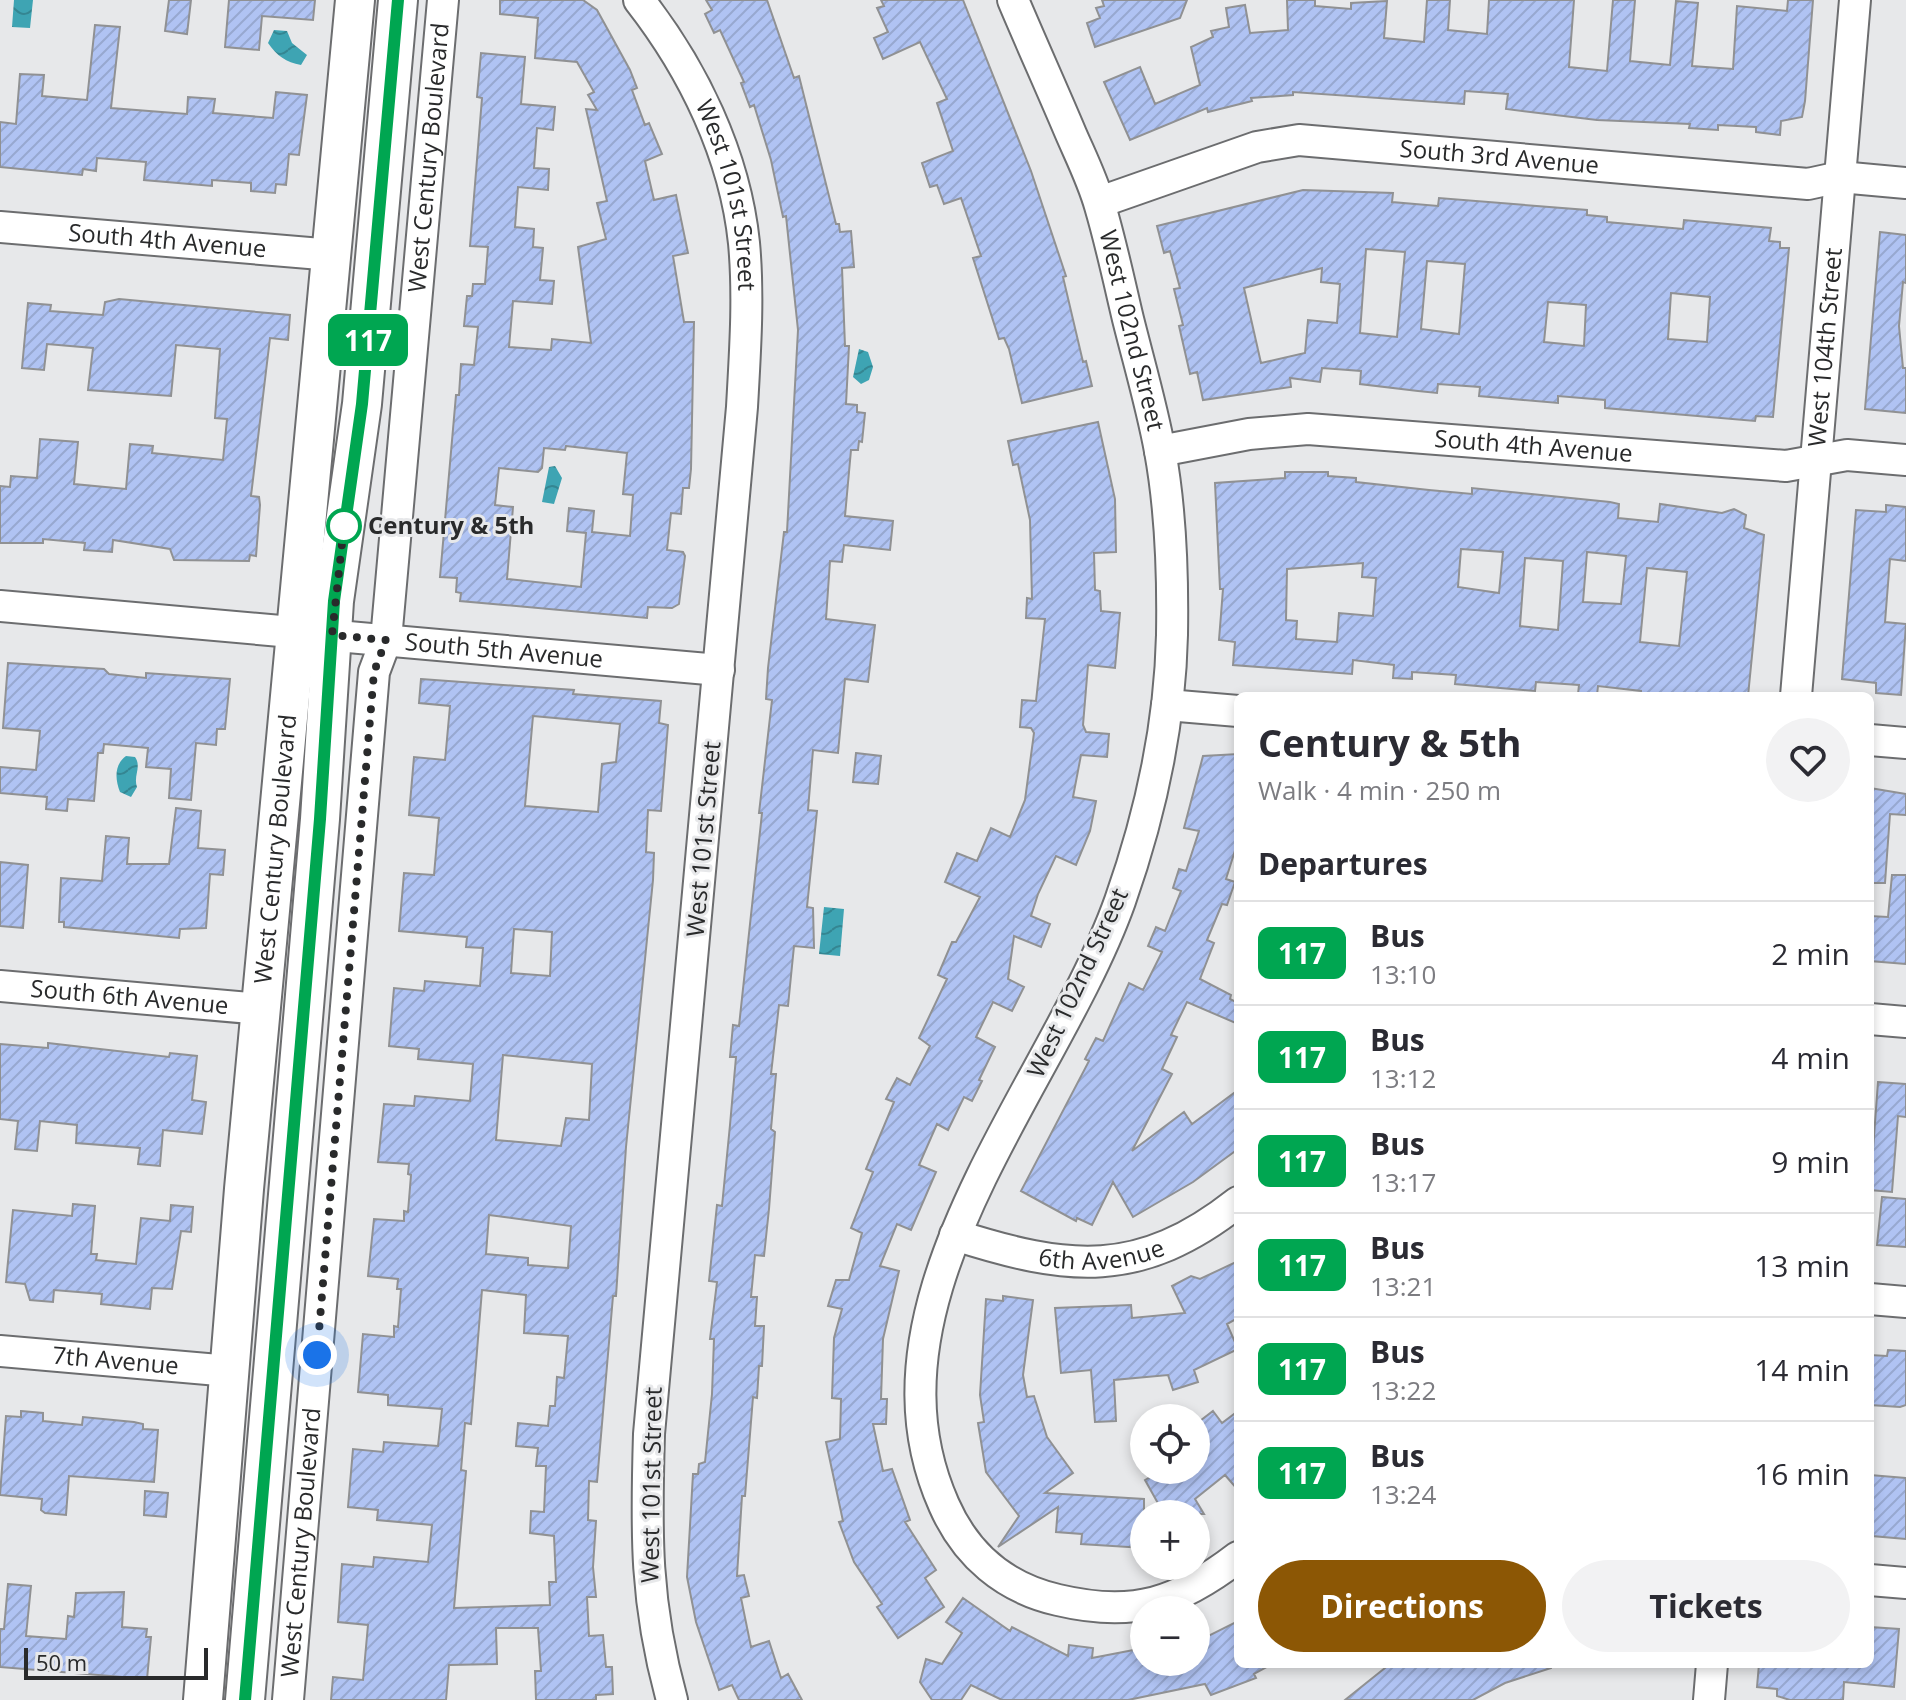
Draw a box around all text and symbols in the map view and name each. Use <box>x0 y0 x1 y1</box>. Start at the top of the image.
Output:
street label: West Century Boulevard <box>399 21 456 294</box>
street label: West 101st Street <box>689 94 764 291</box>
street label: South 3rd Avenue <box>1398 131 1600 181</box>
street label: South 4th Avenue <box>67 215 268 264</box>
street label: West 102nd Street <box>1092 226 1173 434</box>
street label: West 104th Street <box>1799 246 1849 448</box>
line badge: 117 <box>322 314 414 366</box>
text: 117 <box>344 321 392 359</box>
street label: South 4th Avenue <box>1433 421 1634 469</box>
place label: Century & 5th <box>368 508 534 541</box>
marker: Century & 5th <box>327 509 361 543</box>
street label: South 5th Avenue <box>404 624 605 675</box>
street label: West Century Boulevard <box>245 713 303 985</box>
text: Century & 5th <box>1258 716 1521 768</box>
button: heart <box>1766 718 1850 802</box>
street label: West 101st Street <box>678 740 727 938</box>
text: Walk · 4 min · 250 m <box>1258 772 1501 808</box>
text: Departures <box>1258 843 1428 884</box>
street label: West 102nd Street <box>1018 882 1135 1083</box>
text: Bus <box>1370 915 1425 956</box>
text: 2 min <box>1771 933 1850 974</box>
text: 117 <box>1278 934 1326 972</box>
text: 13:10 <box>1370 956 1436 992</box>
street label: South 6th Avenue <box>29 971 230 1021</box>
text: Bus <box>1370 1019 1425 1060</box>
text: 4 min <box>1771 1037 1850 1078</box>
text: 117 <box>1278 1038 1326 1076</box>
text: 13:12 <box>1370 1060 1436 1096</box>
text: Bus <box>1370 1123 1425 1164</box>
text: 9 min <box>1771 1141 1850 1182</box>
text: 117 <box>1278 1142 1326 1180</box>
text: 13:17 <box>1370 1164 1436 1200</box>
text: Bus <box>1370 1227 1425 1268</box>
street label: 6th Avenue <box>1036 1230 1168 1277</box>
text: 13 min <box>1754 1245 1850 1286</box>
text: 117 <box>1278 1246 1326 1284</box>
text: 13:21 <box>1370 1268 1436 1304</box>
text: Bus <box>1370 1331 1425 1372</box>
your location <box>297 1335 337 1375</box>
street label: 7th Avenue <box>51 1338 180 1381</box>
text: 14 min <box>1754 1349 1850 1390</box>
text: 117 <box>1278 1350 1326 1388</box>
text: 13:22 <box>1370 1372 1436 1408</box>
street label: West 101st Street <box>632 1387 669 1583</box>
map controls <box>1130 1404 1210 1676</box>
button: locate <box>1130 1404 1210 1484</box>
street label: West Century Boulevard <box>272 1406 327 1679</box>
text: Bus <box>1370 1435 1425 1476</box>
text: 16 min <box>1754 1453 1850 1494</box>
text: 117 <box>1278 1454 1326 1492</box>
text: 13:24 <box>1370 1476 1436 1512</box>
button: + <box>1130 1500 1210 1580</box>
button: Directions <box>1258 1560 1546 1652</box>
button: Tickets <box>1562 1560 1850 1652</box>
button: − <box>1130 1596 1210 1676</box>
scale bar <box>24 1644 208 1680</box>
text: 50 m <box>36 1647 87 1677</box>

